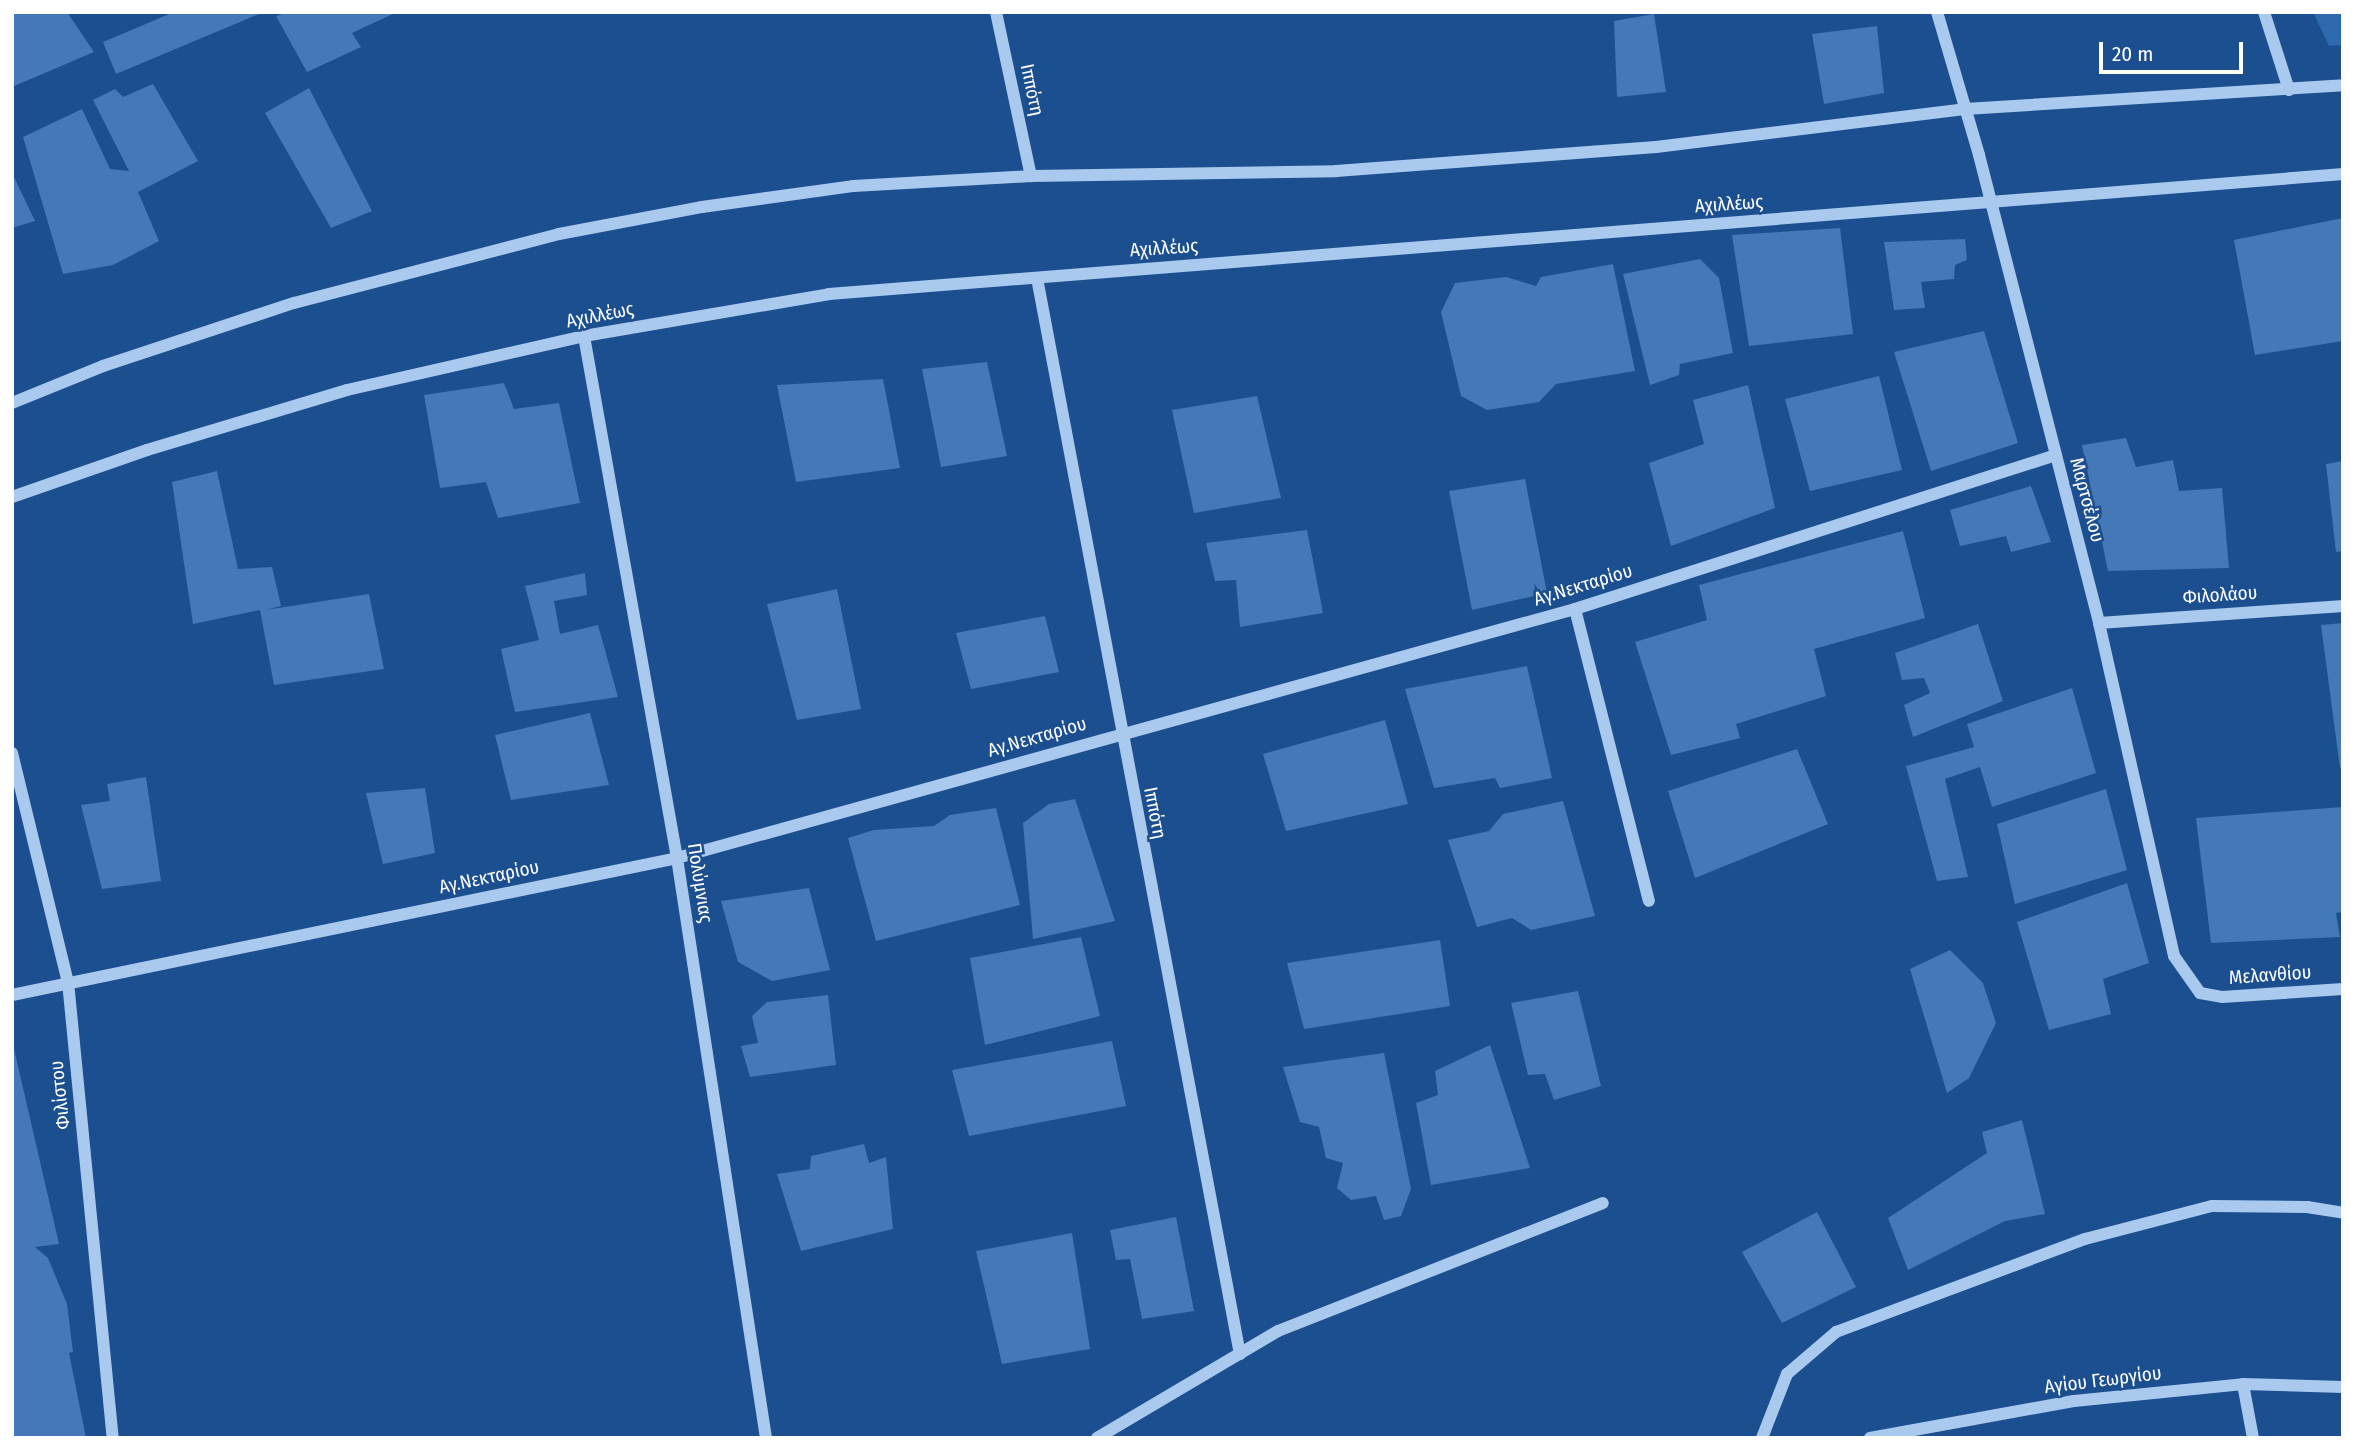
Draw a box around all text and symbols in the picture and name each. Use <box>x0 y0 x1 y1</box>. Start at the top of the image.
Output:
scale bar <box>2103 28 2246 72</box>
text: 20 m <box>2112 41 2153 67</box>
street label: Ιππότη <box>1015 62 1049 118</box>
street label: Αχιλλέως <box>1694 190 1764 218</box>
street label: Αχιλλέως <box>1129 234 1199 262</box>
street label: Αχιλλέως <box>564 297 636 333</box>
street label: Μαρτσέλου <box>2065 455 2109 545</box>
street label: Αγ.Νεκταρίου <box>1531 559 1635 611</box>
street label: Φιλολάου <box>2182 581 2258 609</box>
street label: Αγ.Νεκταρίου <box>985 712 1089 762</box>
street label: Ιππότη <box>1139 785 1171 841</box>
street label: Πολύμνιας <box>682 842 718 924</box>
street label: Αγ.Νεκταρίου <box>437 855 541 899</box>
street label: Μελανθίου <box>2228 961 2312 989</box>
street label: Φιλίστου <box>45 1059 75 1131</box>
street label: Αγίου Γεωργίου <box>2043 1362 2163 1398</box>

